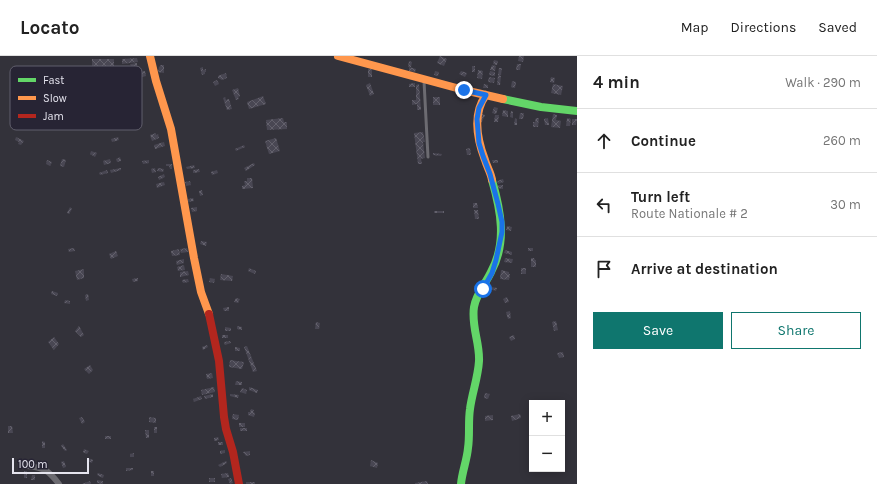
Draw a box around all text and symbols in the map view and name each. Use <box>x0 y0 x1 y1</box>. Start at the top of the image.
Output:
text: Locato <box>20 17 80 39</box>
text: Map <box>681 19 709 36</box>
text: Directions <box>731 19 796 36</box>
text: Saved <box>818 19 857 36</box>
legend <box>10 66 142 130</box>
text: 4 min <box>593 72 640 92</box>
text: Fast <box>43 74 64 87</box>
text: Walk · 290 m <box>785 75 861 90</box>
route end <box>455 81 473 99</box>
text: Slow <box>43 92 67 105</box>
text: Jam <box>43 110 64 123</box>
icon: ahead <box>593 130 615 152</box>
text: Continue <box>631 132 696 150</box>
text: 260 m <box>823 133 861 148</box>
text: Turn left <box>631 188 690 206</box>
icon: left <box>593 194 615 216</box>
text: 30 m <box>830 197 861 212</box>
text: Route Nationale # 2 <box>631 206 748 221</box>
icon: arrive <box>593 258 615 280</box>
text: Arrive at destination <box>631 260 778 278</box>
route start <box>474 280 492 298</box>
button: Save <box>593 312 723 349</box>
button: Share <box>731 312 861 349</box>
map controls <box>529 400 565 472</box>
button: + <box>529 400 565 436</box>
button: − <box>529 436 565 472</box>
scale bar <box>12 456 89 475</box>
text: 100 m <box>18 458 48 471</box>

